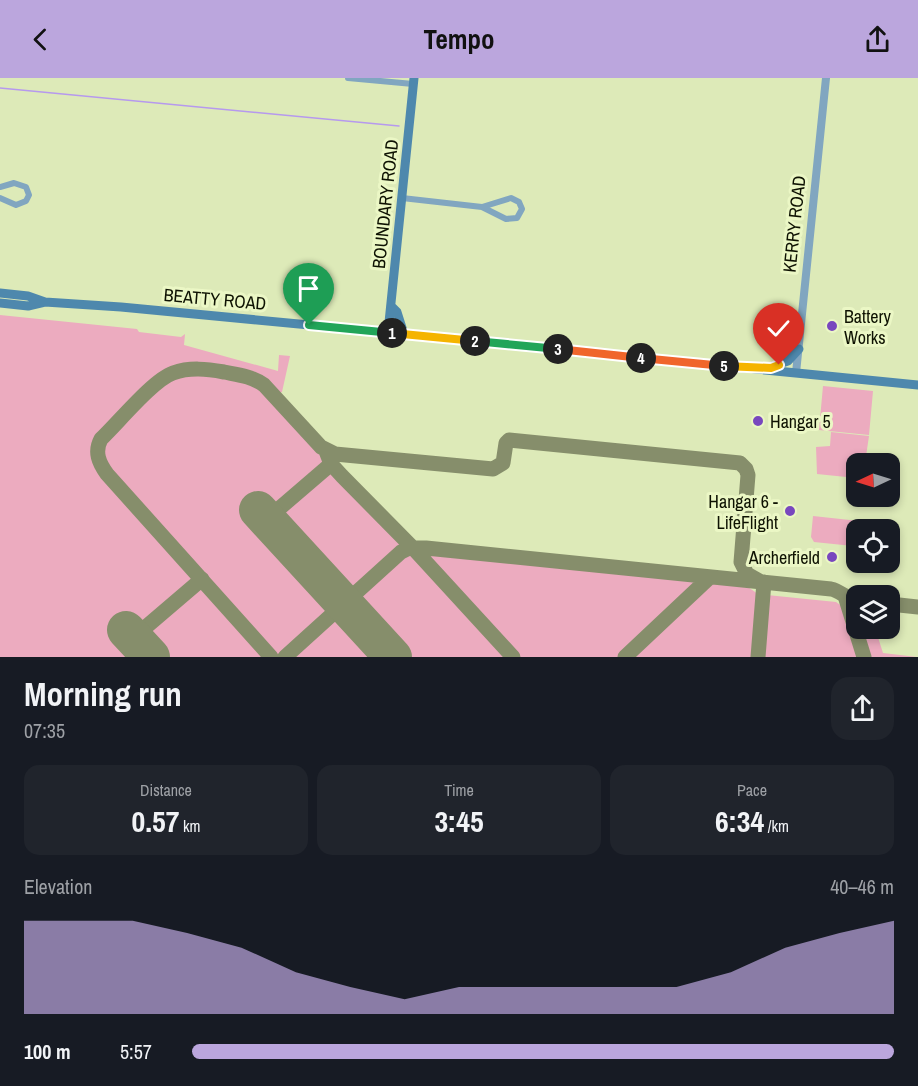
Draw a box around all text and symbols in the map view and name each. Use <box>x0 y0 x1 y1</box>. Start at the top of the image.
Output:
text: Tempo <box>424 21 494 57</box>
icon: back <box>24 23 57 56</box>
icon: share <box>861 23 894 56</box>
street label: BOUNDARY ROAD <box>366 138 404 270</box>
street label: KERRY ROAD <box>776 174 812 274</box>
pin <box>283 263 334 325</box>
icon: arrive <box>292 272 325 305</box>
street label: BEATTY ROAD <box>163 282 267 316</box>
pin <box>753 303 804 365</box>
place label: Battery Works <box>844 304 891 350</box>
icon: check <box>762 312 795 345</box>
pin: 1 <box>377 318 407 348</box>
marker: Battery Works <box>825 319 839 333</box>
text: 1 <box>388 322 396 344</box>
pin: 2 <box>460 326 490 356</box>
text: 2 <box>471 330 479 352</box>
pin: 3 <box>543 334 573 364</box>
text: 3 <box>554 338 562 360</box>
pin: 4 <box>626 343 656 373</box>
text: 4 <box>637 347 645 369</box>
pin: 5 <box>709 351 739 381</box>
text: 5 <box>720 355 728 377</box>
place label: Hangar 5 <box>770 409 831 434</box>
marker: Hangar 5 <box>751 414 765 428</box>
north arrow <box>846 453 900 507</box>
map controls <box>846 453 900 639</box>
place label: Hangar 6 - LifeFlight <box>708 489 778 535</box>
marker: Hangar 6 - LifeFlight <box>783 504 797 518</box>
button: locate <box>846 519 900 573</box>
place label: Archerfield <box>748 545 820 570</box>
marker: Archerfield <box>825 550 839 564</box>
button: layers <box>846 585 900 639</box>
text: Morning run <box>24 672 182 716</box>
button: share <box>831 677 894 740</box>
text: 07:35 <box>24 717 65 744</box>
text: Distance <box>140 779 192 801</box>
text: Time <box>444 779 474 801</box>
text: Pace <box>737 779 767 801</box>
text: 0.57 <box>131 801 179 841</box>
text: 3:45 <box>434 801 484 841</box>
text: 6:34 <box>715 801 764 841</box>
text: km <box>179 815 201 837</box>
text: /km <box>764 815 789 837</box>
text: Elevation <box>24 873 92 900</box>
text: 40–46 m <box>830 873 894 900</box>
text: 100 m <box>24 1038 71 1065</box>
text: 5:57 <box>120 1038 152 1065</box>

